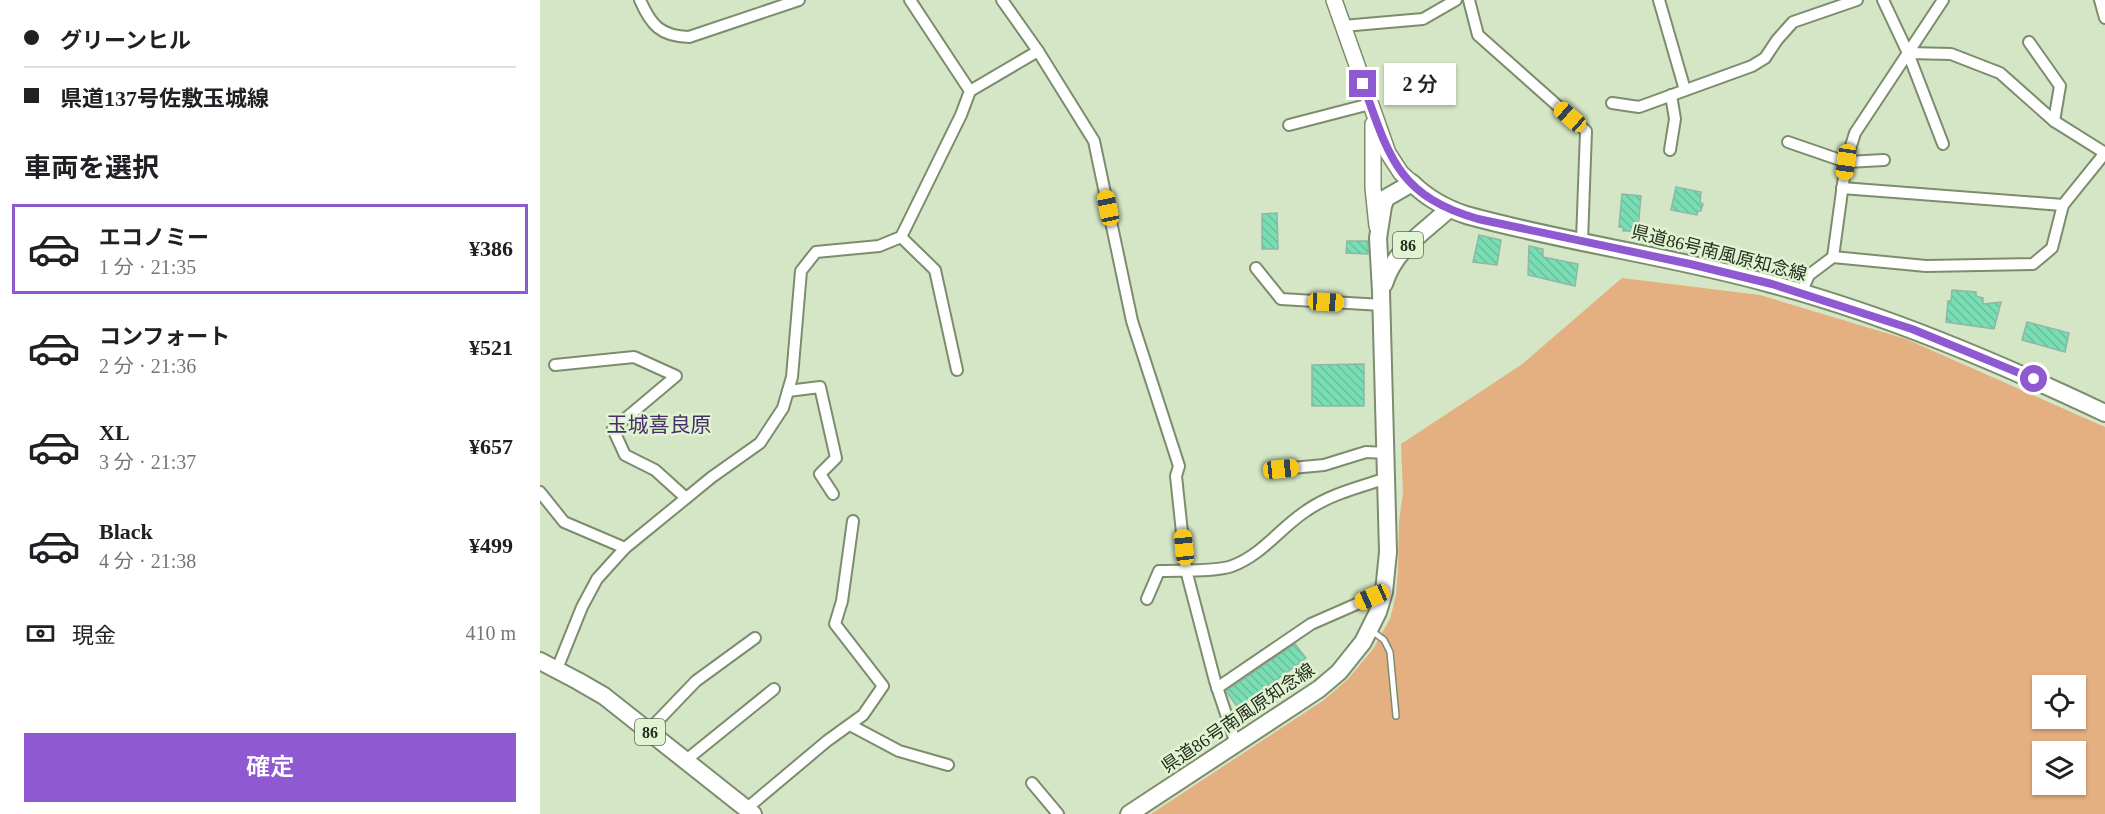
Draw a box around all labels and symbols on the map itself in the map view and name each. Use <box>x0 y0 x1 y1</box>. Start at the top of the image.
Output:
callout: 2 分 <box>1384 63 1456 105</box>
route end <box>1349 70 1376 97</box>
car <box>1551 98 1589 136</box>
car <box>1835 143 1857 181</box>
car <box>1095 189 1121 227</box>
street label: 県道86号南風原知念線 <box>1629 222 1809 284</box>
road number: 86 <box>1393 232 1423 258</box>
car <box>1308 292 1344 312</box>
route start <box>2020 365 2047 392</box>
district label: 玉城喜良原 <box>607 413 712 437</box>
car <box>1262 458 1300 480</box>
car <box>1173 528 1195 566</box>
car <box>1352 581 1392 613</box>
street label: 県道86号南風原知念線 <box>1158 659 1318 777</box>
road number: 86 <box>635 719 665 745</box>

